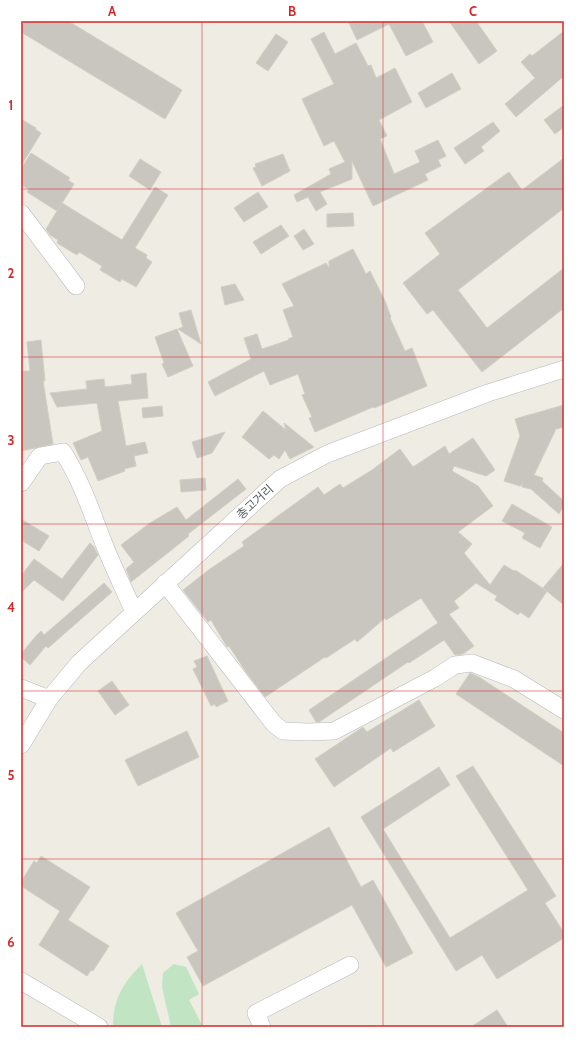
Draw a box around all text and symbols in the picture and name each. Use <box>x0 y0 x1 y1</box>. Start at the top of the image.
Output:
text: A <box>108 3 117 19</box>
text: B <box>288 3 296 19</box>
text: C <box>469 3 477 19</box>
text: 1 <box>9 97 13 113</box>
text: 2 <box>8 265 15 281</box>
text: 3 <box>7 432 15 448</box>
street label: 총고거리 <box>233 481 276 522</box>
text: 4 <box>7 599 15 615</box>
text: 5 <box>8 767 15 783</box>
text: 6 <box>7 934 15 950</box>

